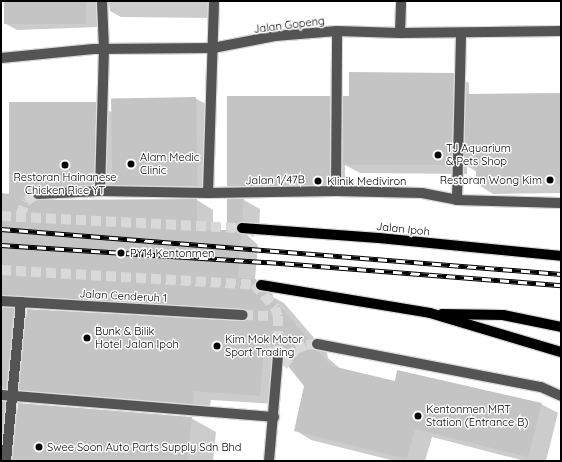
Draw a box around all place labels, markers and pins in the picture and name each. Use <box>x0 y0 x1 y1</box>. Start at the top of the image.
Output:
place label: TJ Aquarium & Pets Shop <box>446 142 511 168</box>
marker: TJ Aquarium & Pets Shop <box>433 150 443 160</box>
place label: Alam Medic Clinic <box>140 151 199 177</box>
marker: Alam Medic Clinic <box>125 158 137 170</box>
marker: Restoran Hainanese Chicken Rice YT <box>60 160 70 170</box>
place label: Restoran Hainanese Chicken Rice YT <box>13 171 117 197</box>
place label: Restoran Wong Kim <box>440 173 542 187</box>
place label: Klinik Mediviron <box>327 174 406 188</box>
marker: Klinik Mediviron <box>312 175 324 187</box>
marker: Restoran Wong Kim <box>545 175 555 185</box>
place label: PY14 Kentonmen <box>130 246 214 260</box>
marker: PY14 Kentonmen <box>115 247 127 259</box>
place label: Bunk & Bilik Hotel Jalan Ipoh <box>95 325 179 351</box>
marker: Bunk & Bilik Hotel Jalan Ipoh <box>82 333 92 343</box>
place label: Kim Mok Motor Sport Trading <box>225 333 303 359</box>
marker: Kim Mok Motor Sport Trading <box>212 341 222 351</box>
place label: Kentonmen MRT Station (Entrance B) <box>426 403 528 429</box>
marker: Kentonmen MRT Station (Entrance B) <box>413 411 423 421</box>
place label: Swee Soon Auto Parts Supply Sdn Bhd <box>47 440 241 454</box>
marker: Swee Soon Auto Parts Supply Sdn Bhd <box>34 442 44 452</box>

